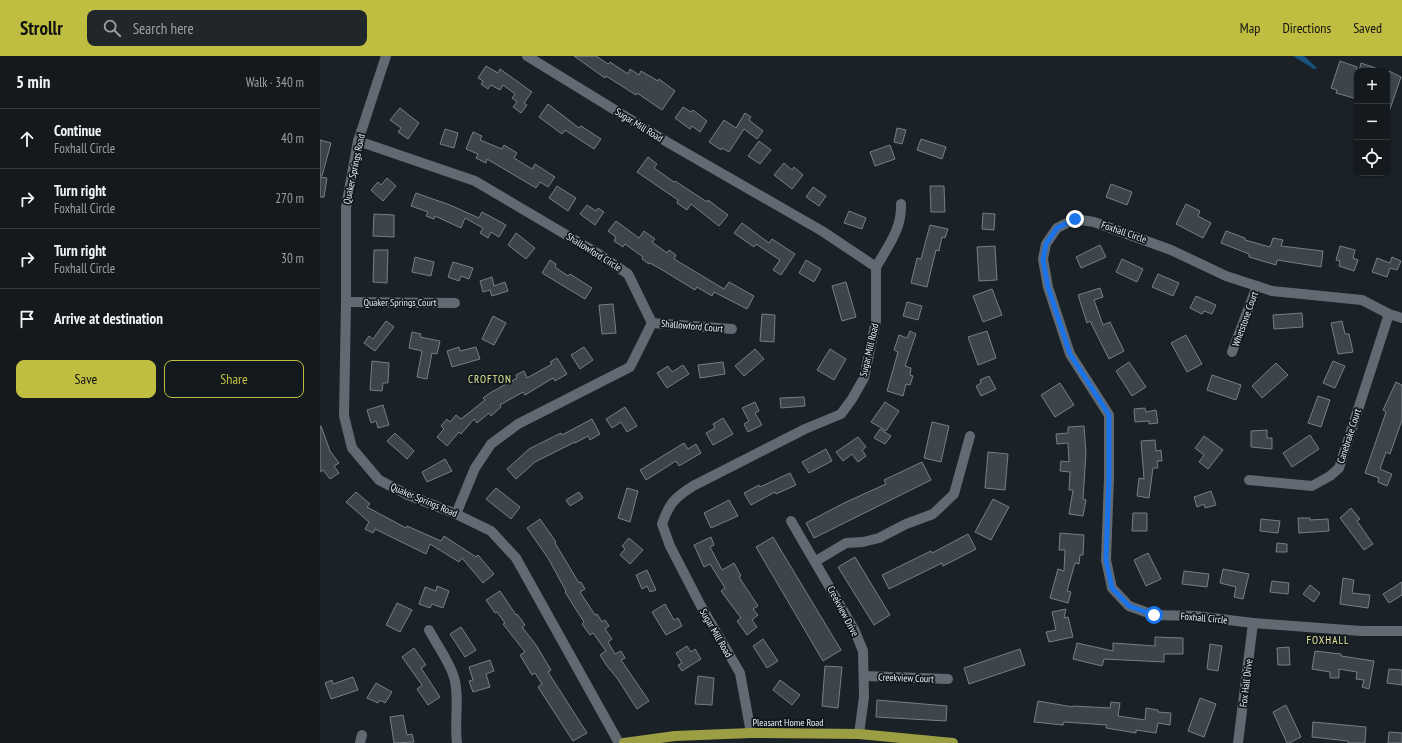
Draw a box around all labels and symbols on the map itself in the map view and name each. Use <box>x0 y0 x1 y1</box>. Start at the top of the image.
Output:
street label: Sugar Mill Road <box>613 105 665 145</box>
street label: Quaker Springs Road <box>340 133 368 205</box>
route end <box>1066 210 1084 228</box>
street label: Foxhall Circle <box>1100 218 1148 246</box>
street label: Shallowford Circle <box>564 230 624 274</box>
street label: Whetstone Court <box>1229 289 1261 348</box>
street label: Quaker Springs Court <box>363 296 437 309</box>
street label: Shallowford Court <box>660 317 724 335</box>
street label: Sugar Mill Road <box>857 322 881 378</box>
district label: CROFTON <box>468 372 512 386</box>
street label: Canebrake Court <box>1334 407 1364 465</box>
street label: Quaker Springs Road <box>389 480 459 520</box>
street label: Creekview Drive <box>824 584 862 638</box>
street label: Sugar Mill Road <box>697 606 735 660</box>
route start <box>1145 606 1163 624</box>
street label: Foxhall Circle <box>1180 609 1228 627</box>
district label: FOXHALL <box>1306 633 1350 647</box>
street label: Fox Hall Drive <box>1237 658 1255 708</box>
street label: Creekview Court <box>878 671 934 685</box>
street label: Pleasant Home Road <box>752 716 824 729</box>

